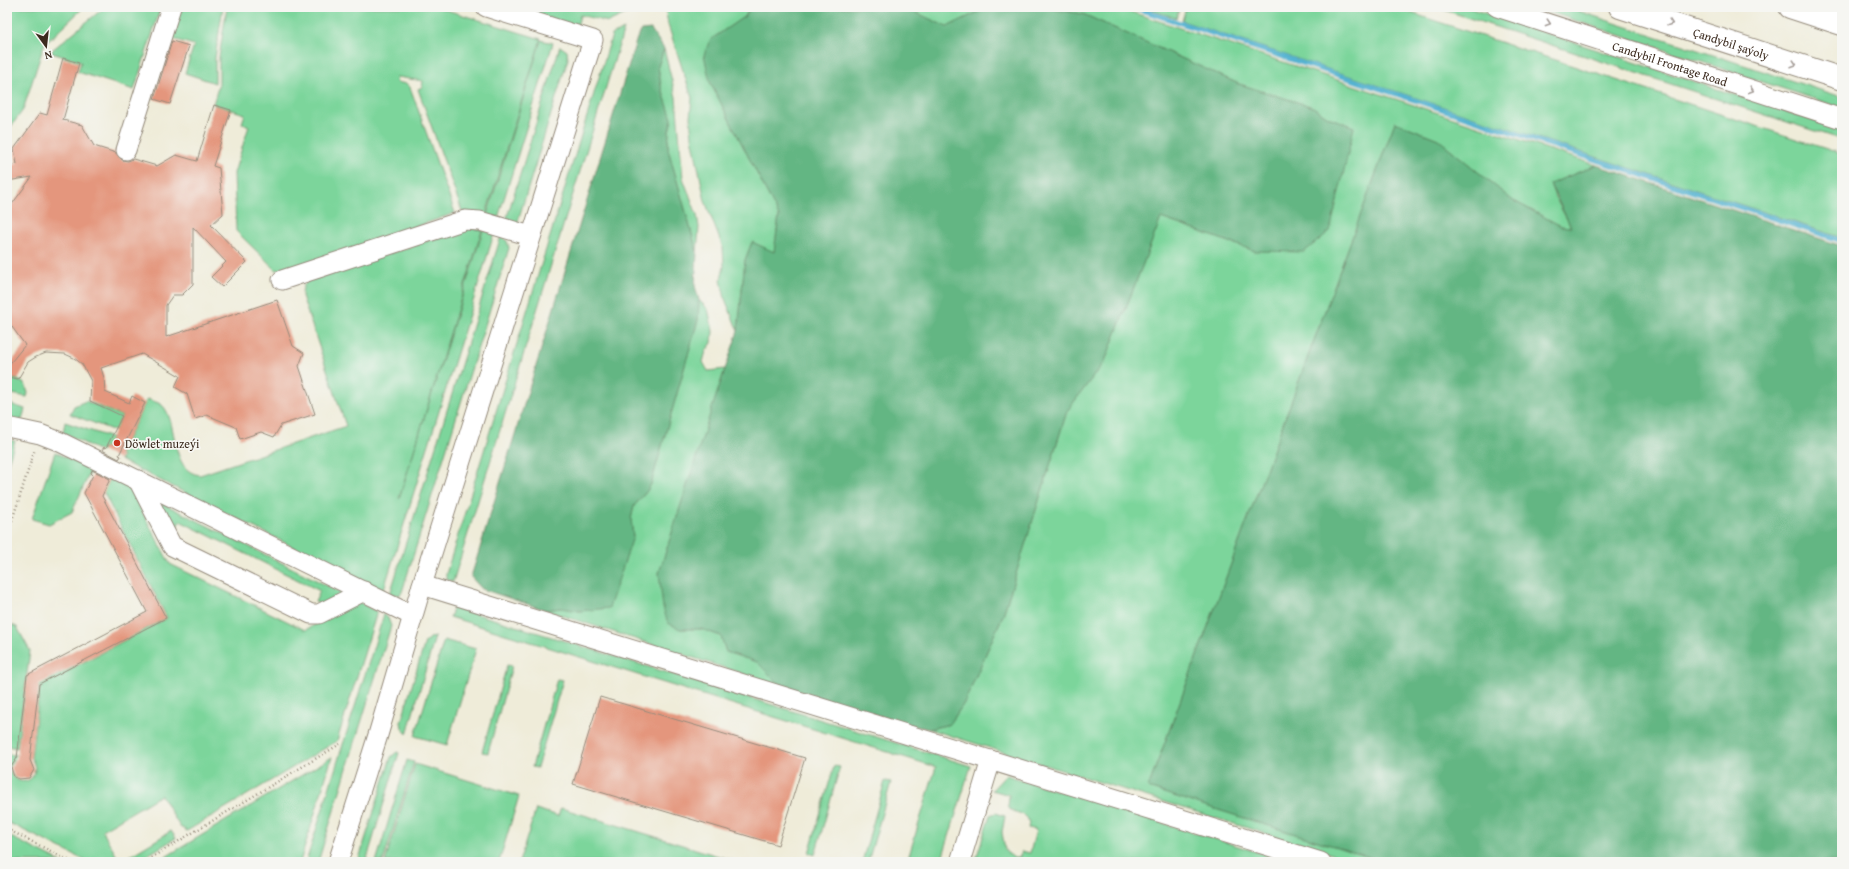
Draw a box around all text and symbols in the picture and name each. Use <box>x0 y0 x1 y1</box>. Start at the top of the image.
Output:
one-way arrow <box>1544 19 1551 27</box>
one-way arrow <box>1667 19 1674 27</box>
street label: Çandybil şaýoly <box>1691 23 1771 63</box>
north arrow <box>26 26 66 66</box>
street label: Candybil Frontage Road <box>1611 37 1730 90</box>
text: N <box>42 47 54 65</box>
one-way arrow <box>1790 59 1797 67</box>
one-way arrow <box>1747 85 1754 94</box>
place label: Döwlet muzeýi <box>125 435 200 452</box>
marker: Döwlet muzeýi <box>112 438 122 448</box>

